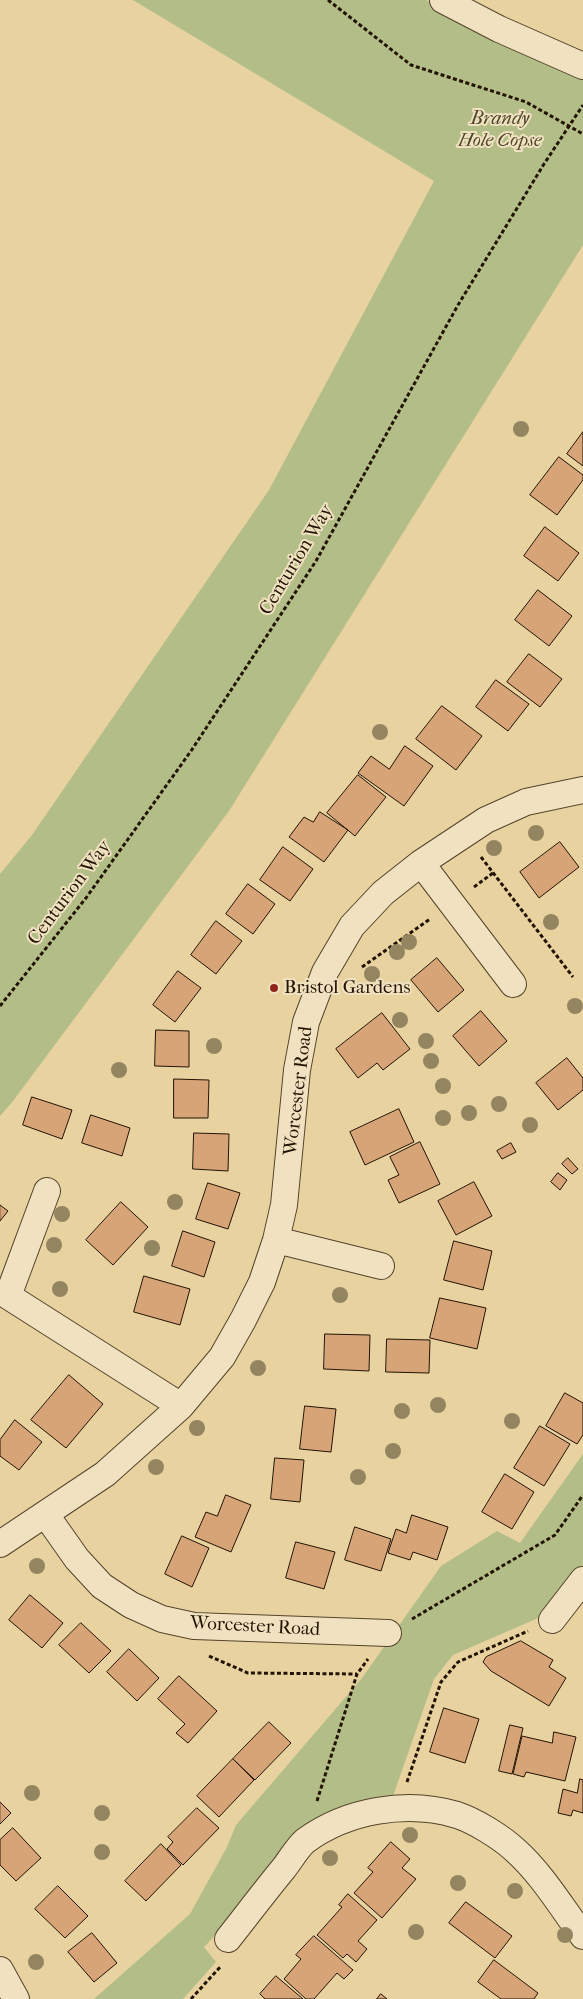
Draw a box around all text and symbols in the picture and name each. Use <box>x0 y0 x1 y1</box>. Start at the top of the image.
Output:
park label: Brandy Hole Copse <box>458 108 542 152</box>
street label: Centurion Way <box>255 501 339 619</box>
street label: Centurion Way <box>23 836 117 950</box>
place label: Bristol Gardens <box>284 977 411 999</box>
marker: Bristol Gardens <box>268 982 280 994</box>
street label: Worcester Road <box>280 1025 318 1157</box>
street label: Worcester Road <box>189 1612 321 1642</box>

